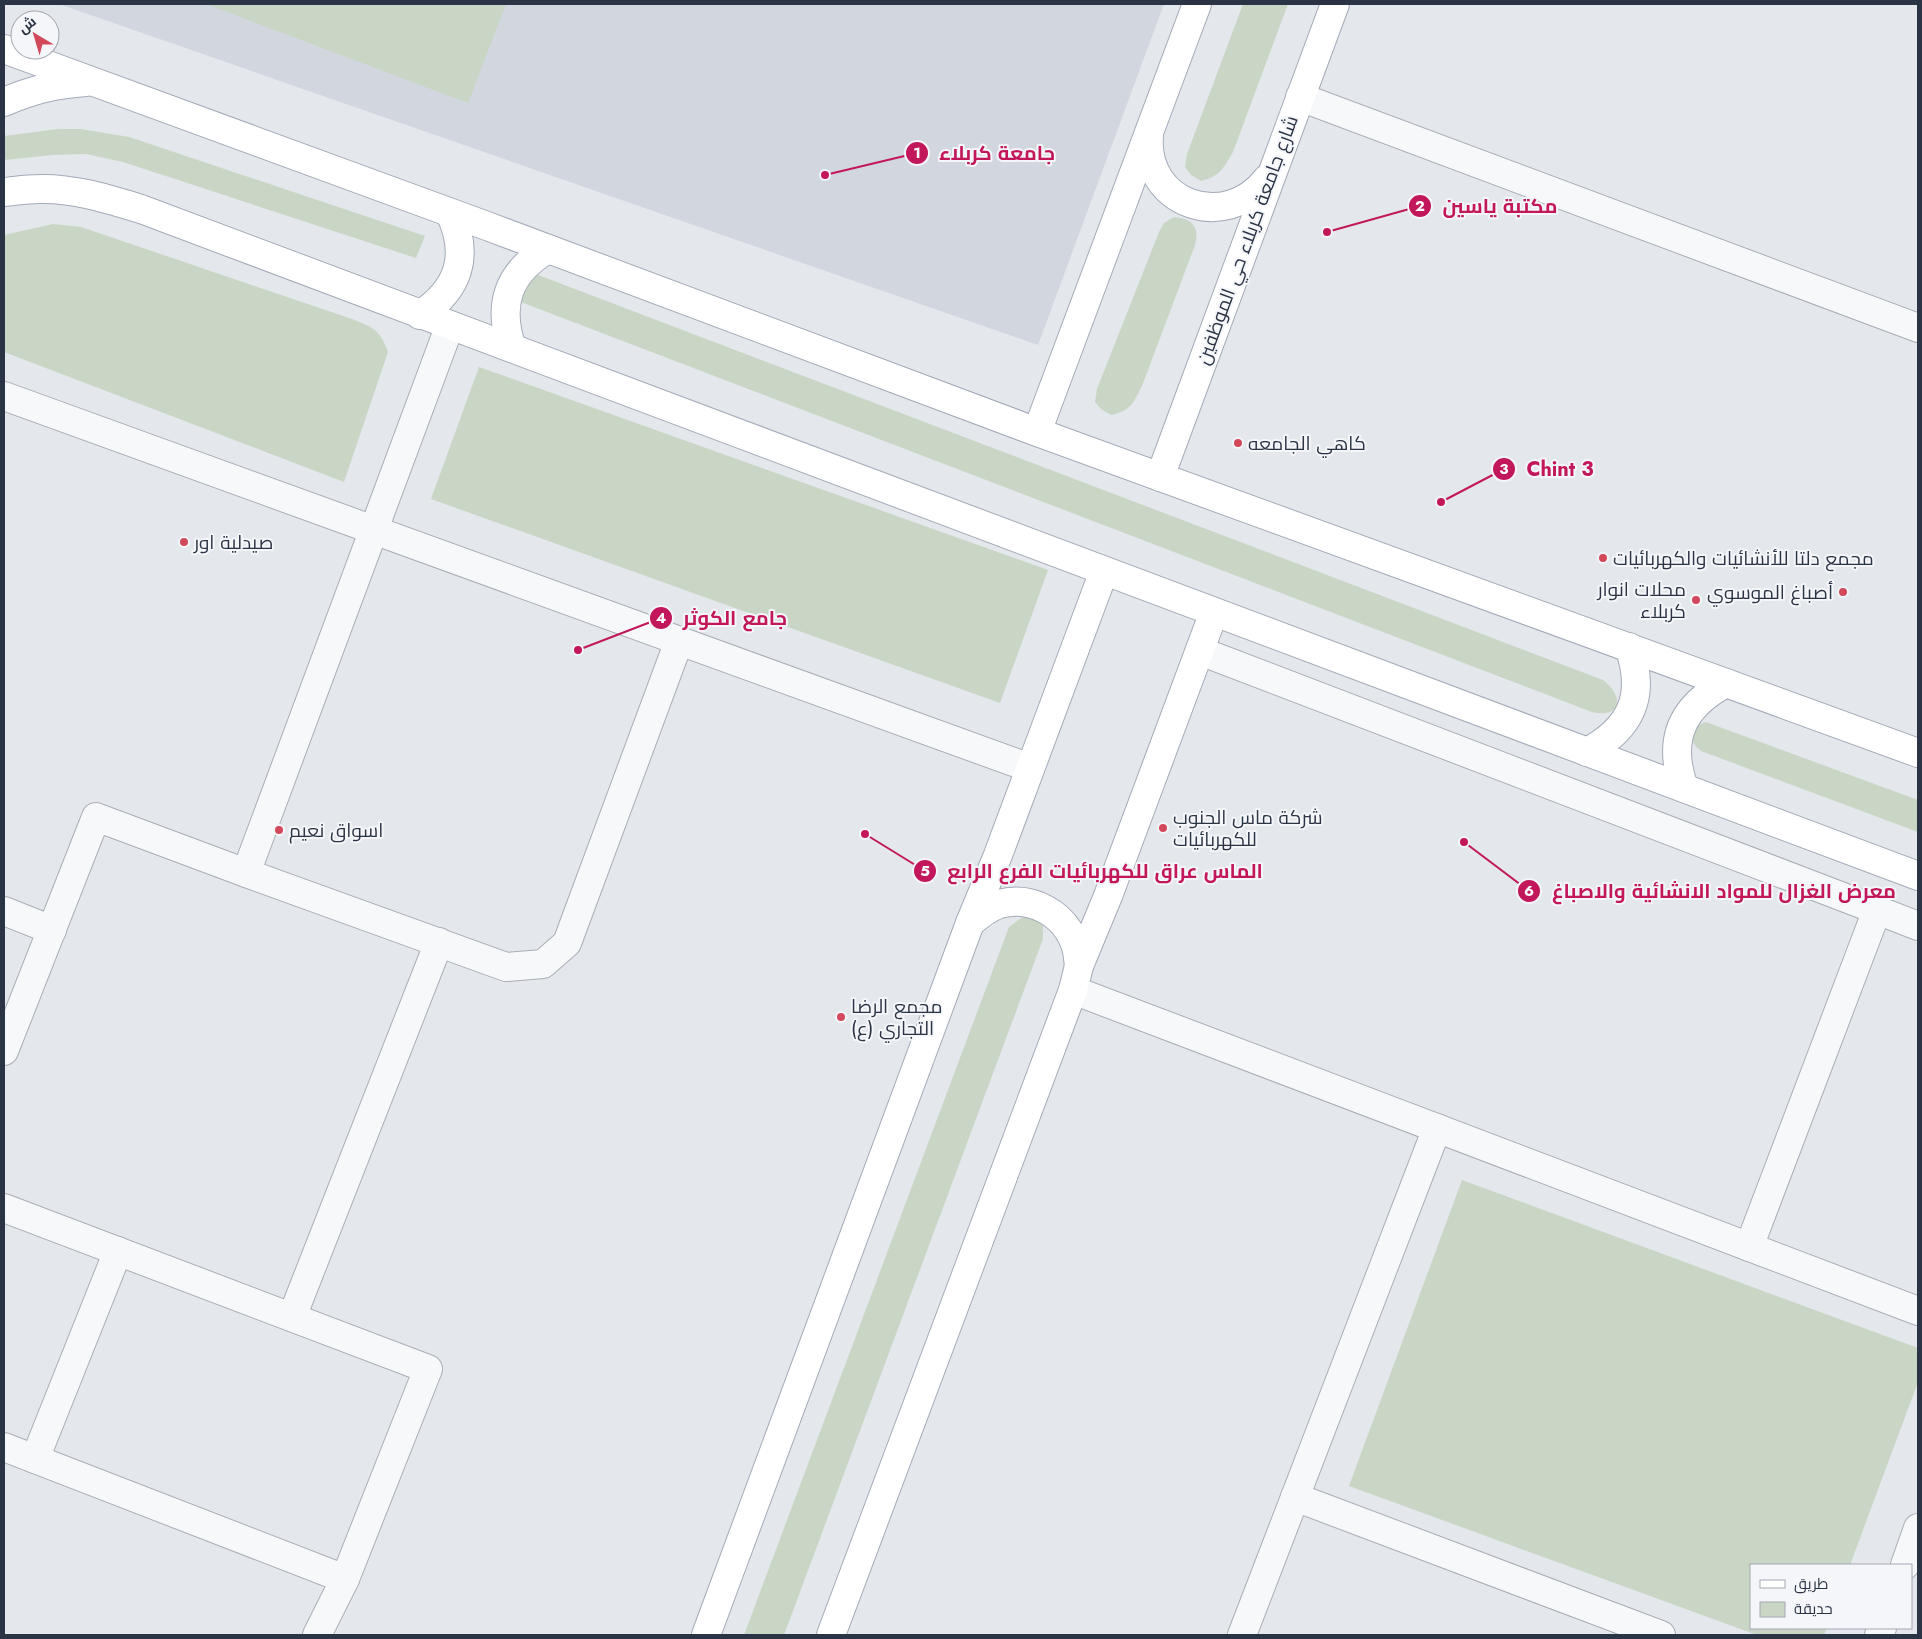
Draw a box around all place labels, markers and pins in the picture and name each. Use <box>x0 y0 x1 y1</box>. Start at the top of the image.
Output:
callout: جامعة كربلاء <box>904 135 1065 170</box>
callout: مكتبة ياسين <box>1408 189 1568 224</box>
place label: كاهي الجامعه <box>1248 430 1366 458</box>
marker: كاهي الجامعه <box>1232 437 1244 449</box>
callout: Chint 3 <box>1491 452 1604 487</box>
place label: صيدلية اور <box>193 529 273 556</box>
marker: صيدلية اور <box>178 536 190 548</box>
place label: مجمع دلتا للأنشائيات والكهربائيات <box>1613 545 1874 572</box>
marker: مجمع دلتا للأنشائيات والكهربائيات <box>1597 552 1609 564</box>
place label: محلات انوار كربلاء <box>1597 576 1686 625</box>
place label: أصباغ الموسوي <box>1707 579 1833 607</box>
marker: أصباغ الموسوي <box>1837 586 1849 598</box>
marker: محلات انوار كربلاء <box>1690 594 1702 606</box>
callout: جامع الكوثر <box>648 601 797 636</box>
place label: شركة ماس الجنوب للكهربائيات <box>1173 804 1323 853</box>
place label: اسواق نعيم <box>289 817 383 844</box>
marker: شركة ماس الجنوب للكهربائيات <box>1157 822 1169 834</box>
marker: اسواق نعيم <box>273 824 285 836</box>
callout: الماس عراق للكهربائيات الفرع الرابع <box>912 854 1273 889</box>
callout: معرض الغزال للمواد الانشائية والاصباغ <box>1517 874 1906 909</box>
place label: مجمع الرضا (ع) التجاري <box>851 993 942 1043</box>
marker: مجمع الرضا (ع) التجاري <box>835 1011 847 1023</box>

